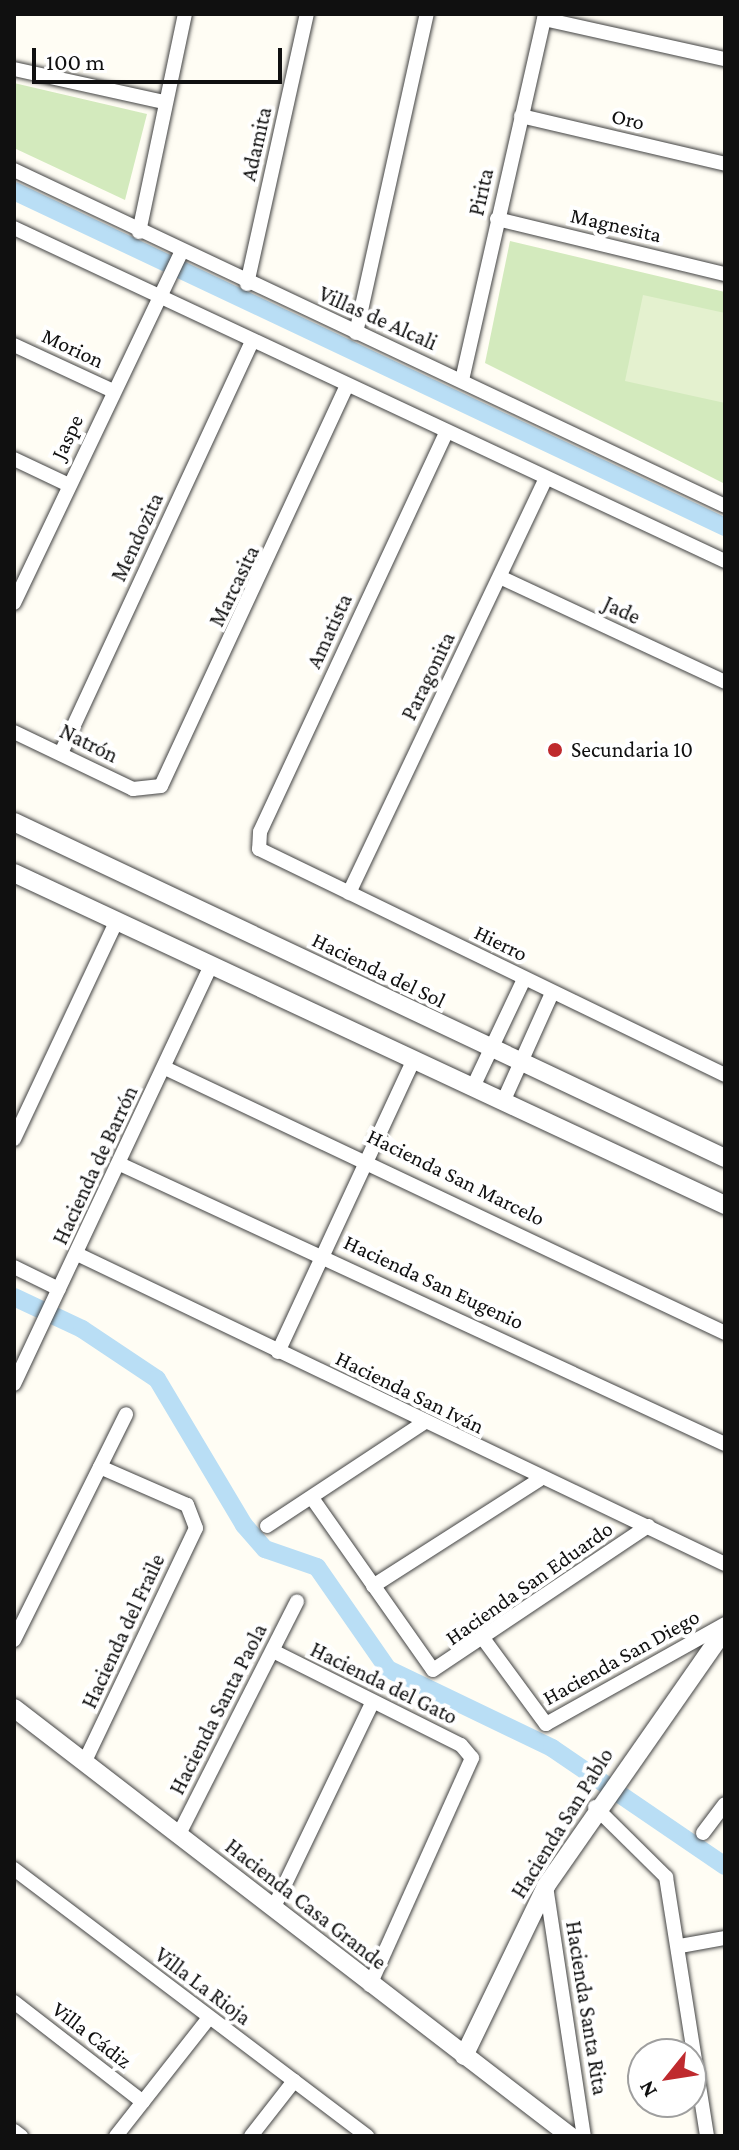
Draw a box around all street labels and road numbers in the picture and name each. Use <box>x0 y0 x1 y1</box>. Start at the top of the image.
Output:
street label: Oro <box>609 102 647 136</box>
street label: Adamita <box>235 104 277 184</box>
street label: Pirita <box>463 166 499 218</box>
street label: Magnesita <box>568 202 664 248</box>
street label: Villas de Alcali <box>315 280 441 356</box>
street label: Morion <box>38 322 108 374</box>
street label: Jaspe <box>45 410 89 464</box>
street label: Mendozita <box>105 489 169 585</box>
street label: Marcasita <box>203 541 265 631</box>
street label: Amatista <box>300 589 358 673</box>
street label: Jade <box>599 590 645 630</box>
street label: Paragonita <box>395 628 461 724</box>
street label: Natrón <box>55 718 123 768</box>
street label: Hierro <box>470 919 532 967</box>
street label: Hacienda del Sol <box>308 926 450 1014</box>
street label: Hacienda de Barrón <box>47 1081 143 1249</box>
street label: Hacienda San Marcelo <box>363 1123 549 1231</box>
street label: Hacienda San Eugenio <box>340 1229 528 1335</box>
street label: Hacienda San Iván <box>331 1345 489 1439</box>
street label: Hacienda San Eduardo <box>440 1515 618 1651</box>
street label: Hacienda del Fraile <box>76 1550 170 1712</box>
street label: Hacienda San Diego <box>538 1603 704 1711</box>
street label: Hacienda Santa Paola <box>163 1619 273 1799</box>
street label: Hacienda del Gato <box>306 1636 462 1730</box>
street label: Hacienda San Pablo <box>505 1743 619 1903</box>
street label: Hacienda Casa Grande <box>220 1833 392 1975</box>
street label: Hacienda Santa Rita <box>560 1919 614 2097</box>
street label: Villa La Rioja <box>150 1941 256 2031</box>
street label: Villa Cádiz <box>47 1996 137 2074</box>

